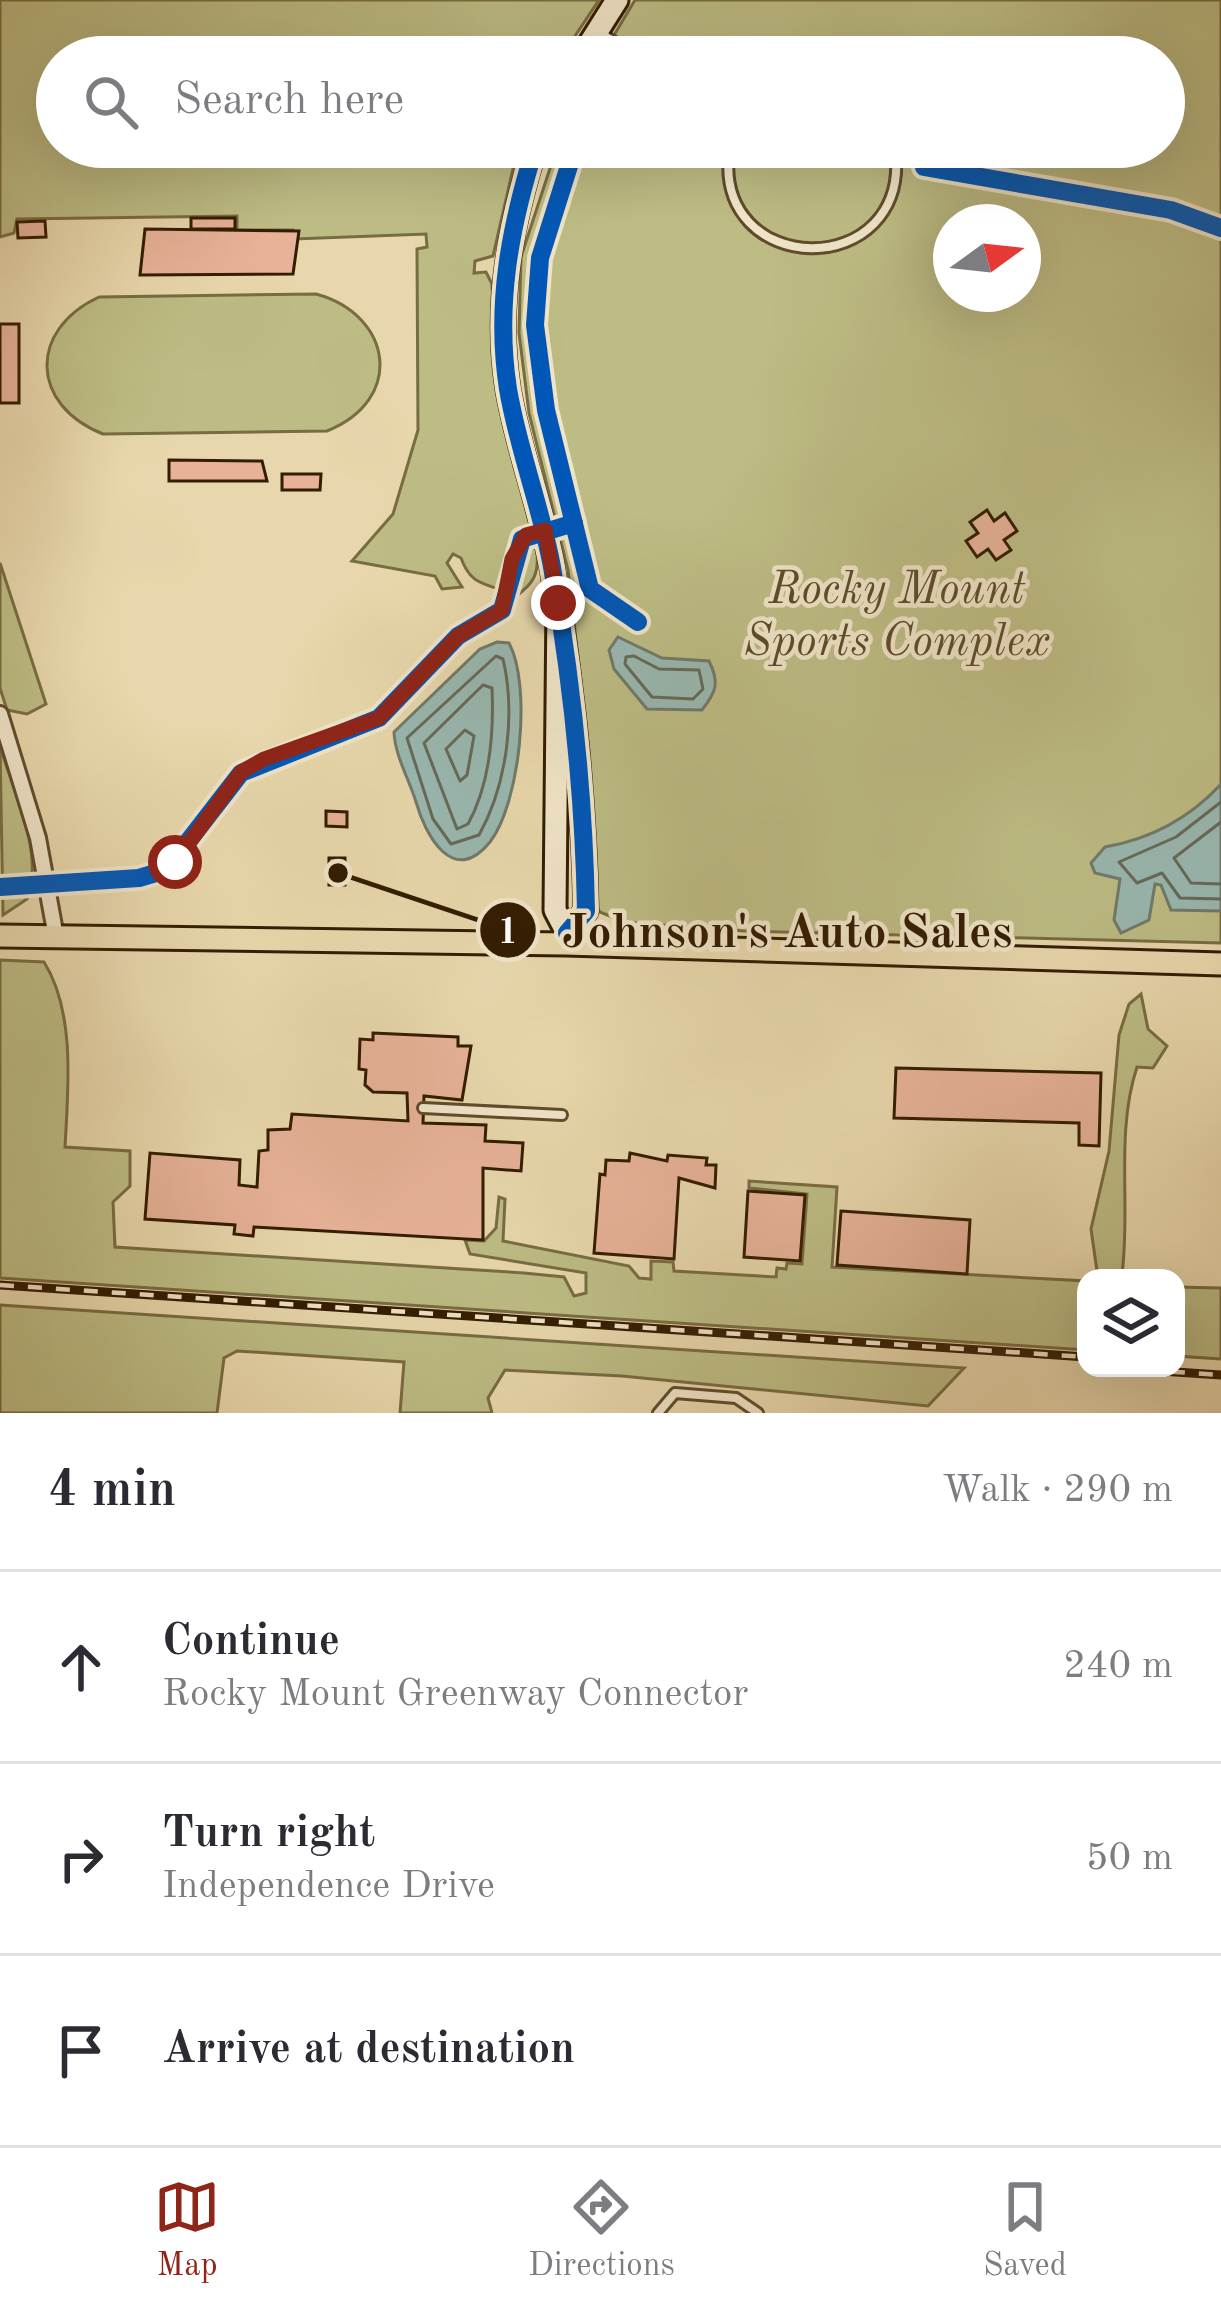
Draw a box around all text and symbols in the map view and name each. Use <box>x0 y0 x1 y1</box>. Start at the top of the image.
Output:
search box <box>36 36 1185 168</box>
icon: search <box>78 69 144 135</box>
text: Search here <box>174 79 404 124</box>
north arrow <box>933 204 1041 312</box>
park label: Rocky Mount Sports Complex <box>744 569 1050 666</box>
route end <box>531 576 585 630</box>
route start <box>148 835 202 889</box>
callout: Johnson's Auto Sales <box>478 888 1036 972</box>
text: Johnson's Auto Sales <box>562 910 1012 958</box>
text: 1 <box>498 916 518 952</box>
map controls <box>1077 1269 1185 1377</box>
button: layers <box>1077 1269 1185 1377</box>
text: 4 min <box>48 1466 176 1517</box>
text: Walk · 290 m <box>942 1471 1173 1510</box>
text: Continue <box>162 1620 340 1665</box>
icon: ahead <box>48 1634 114 1700</box>
text: 240 m <box>1063 1647 1173 1686</box>
text: Rocky Mount Greenway Connector <box>162 1675 748 1714</box>
text: Turn right <box>162 1812 375 1857</box>
icon: right <box>48 1826 114 1892</box>
text: 50 m <box>1086 1839 1173 1878</box>
text: Independence Drive <box>162 1867 495 1906</box>
icon: arrive <box>48 2018 114 2084</box>
text: Arrive at destination <box>162 2028 575 2073</box>
tab: Map <box>154 2174 220 2287</box>
tab: Directions <box>528 2174 675 2287</box>
tab: Saved <box>983 2174 1067 2287</box>

